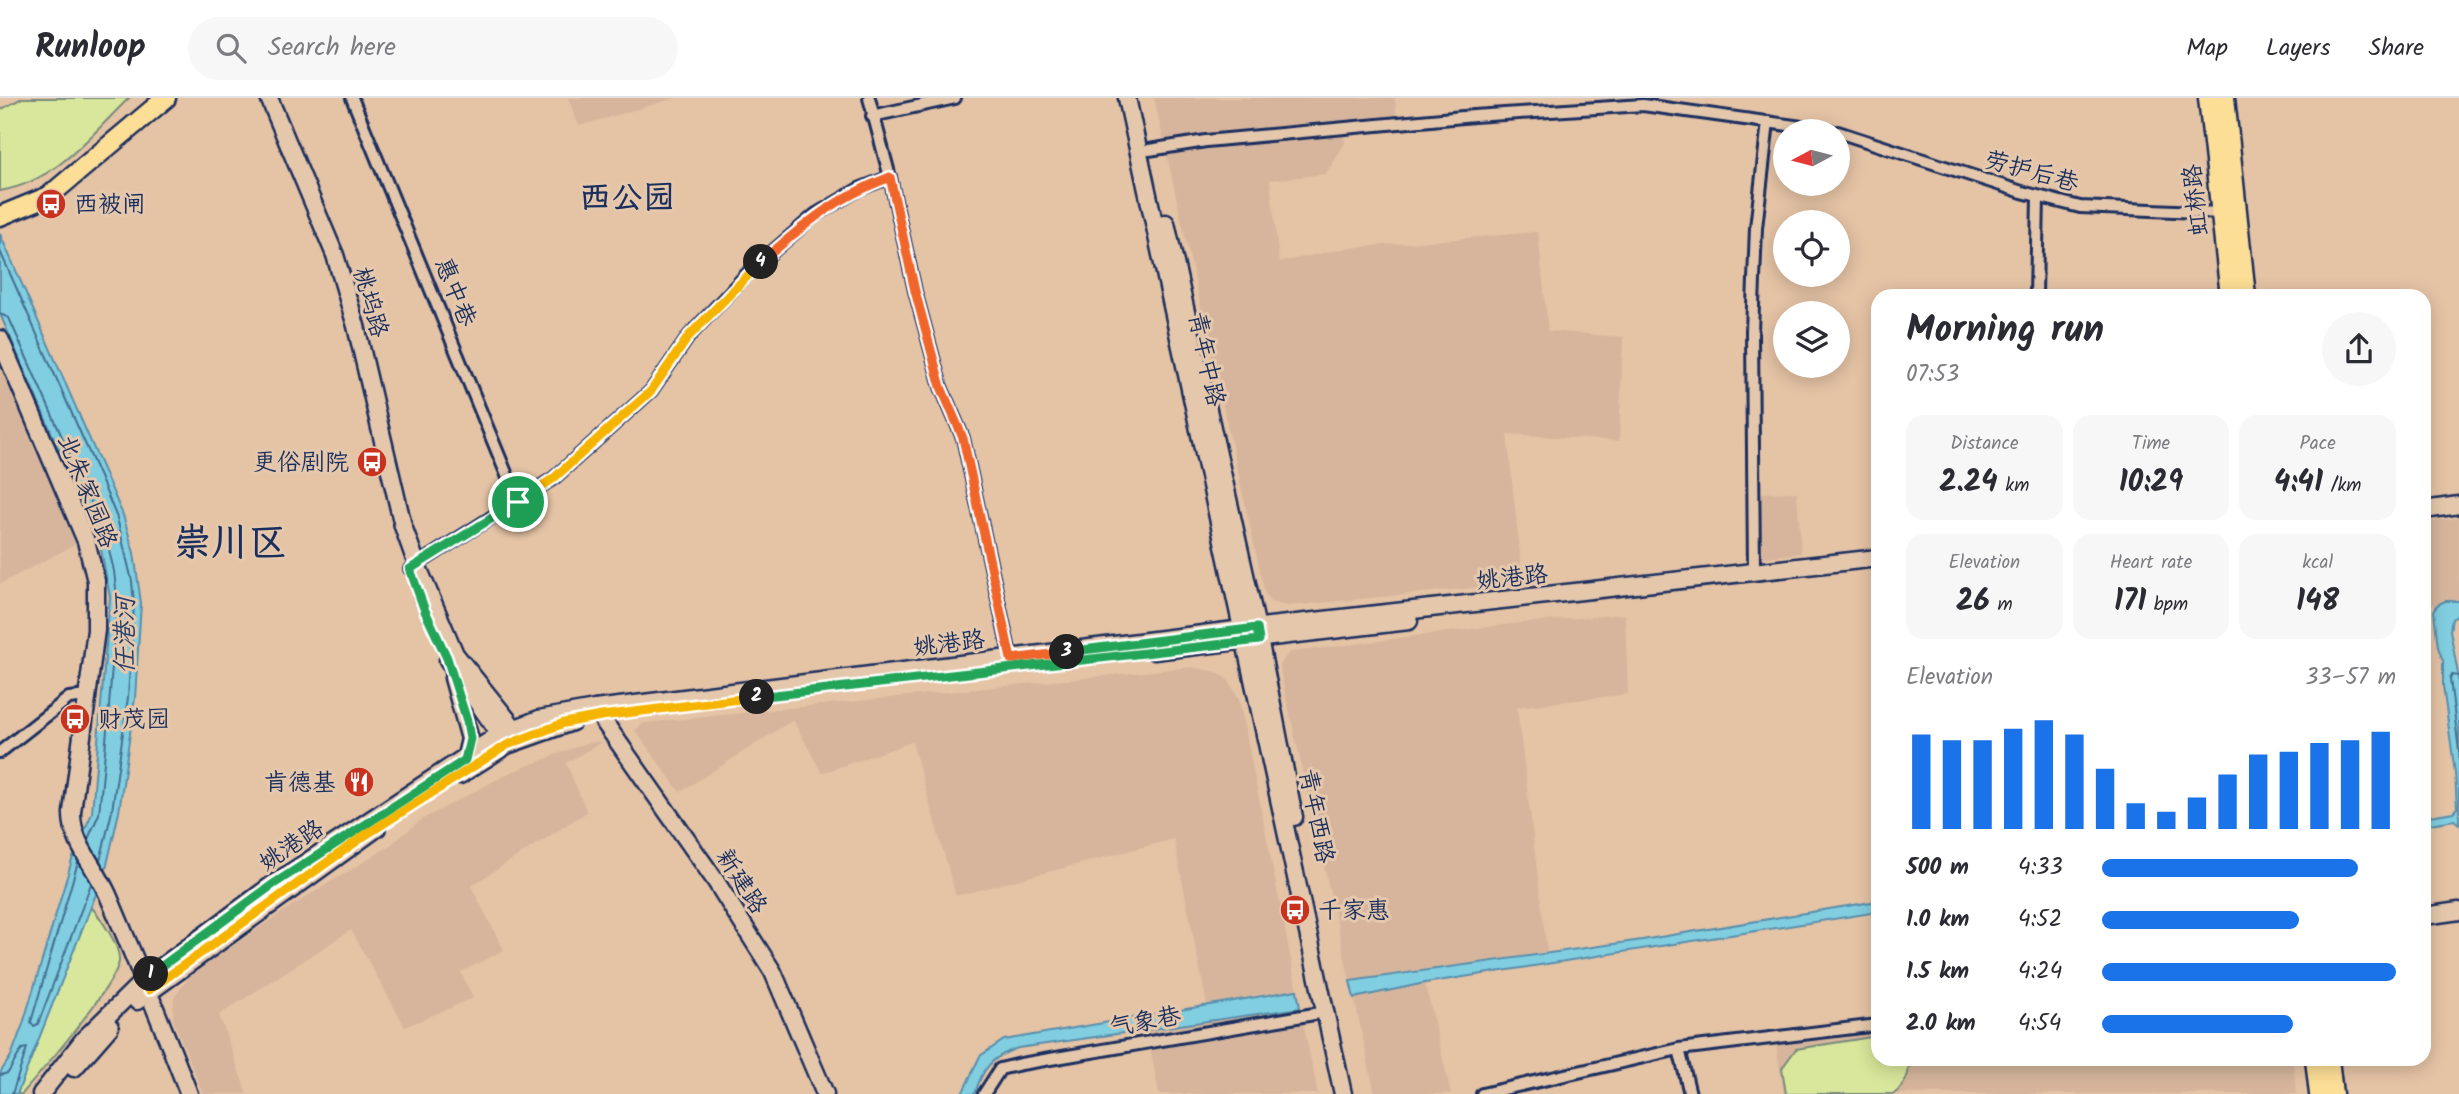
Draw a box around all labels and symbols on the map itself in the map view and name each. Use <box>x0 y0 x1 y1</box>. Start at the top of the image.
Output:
north arrow <box>1773 119 1850 196</box>
street label: 劳护后巷 <box>1980 141 2083 204</box>
street label: 虹桥路 <box>2173 162 2220 238</box>
district label: 西公园 <box>579 174 675 225</box>
place label: 西被闸 <box>74 186 146 225</box>
bus stop icon: 西被闸 <box>34 187 68 221</box>
pin: 4 <box>744 244 778 280</box>
street label: 惠中巷 <box>423 252 486 333</box>
street label: 桃坞路 <box>341 262 398 342</box>
street label: 青年中路 <box>1176 308 1235 410</box>
street label: 北朱家园路 <box>46 429 127 554</box>
place label: 更俗剧院 <box>253 444 349 483</box>
bus stop icon: 更俗剧院 <box>355 445 389 479</box>
pin <box>488 472 548 532</box>
district label: 崇川区 <box>173 515 287 575</box>
street label: 姚港路 <box>1474 555 1550 602</box>
water label: 任港河 <box>105 592 147 674</box>
street label: 姚港路 <box>911 621 987 668</box>
pin: 3 <box>1050 634 1084 670</box>
pin: 2 <box>740 680 774 714</box>
place label: 财茂园 <box>98 701 170 740</box>
bus stop icon: 财茂园 <box>58 702 92 736</box>
place label: 肯德基 <box>264 764 336 803</box>
restaurant icon: 肯德基 <box>342 765 376 799</box>
street label: 青年西路 <box>1287 765 1344 867</box>
street label: 姚港路 <box>251 810 333 883</box>
street label: 新建路 <box>705 841 777 923</box>
place label: 千家惠 <box>1318 892 1390 931</box>
bus stop icon: 千家惠 <box>1278 893 1312 927</box>
pin: 1 <box>134 956 168 992</box>
street label: 气象巷 <box>1106 997 1184 1048</box>

